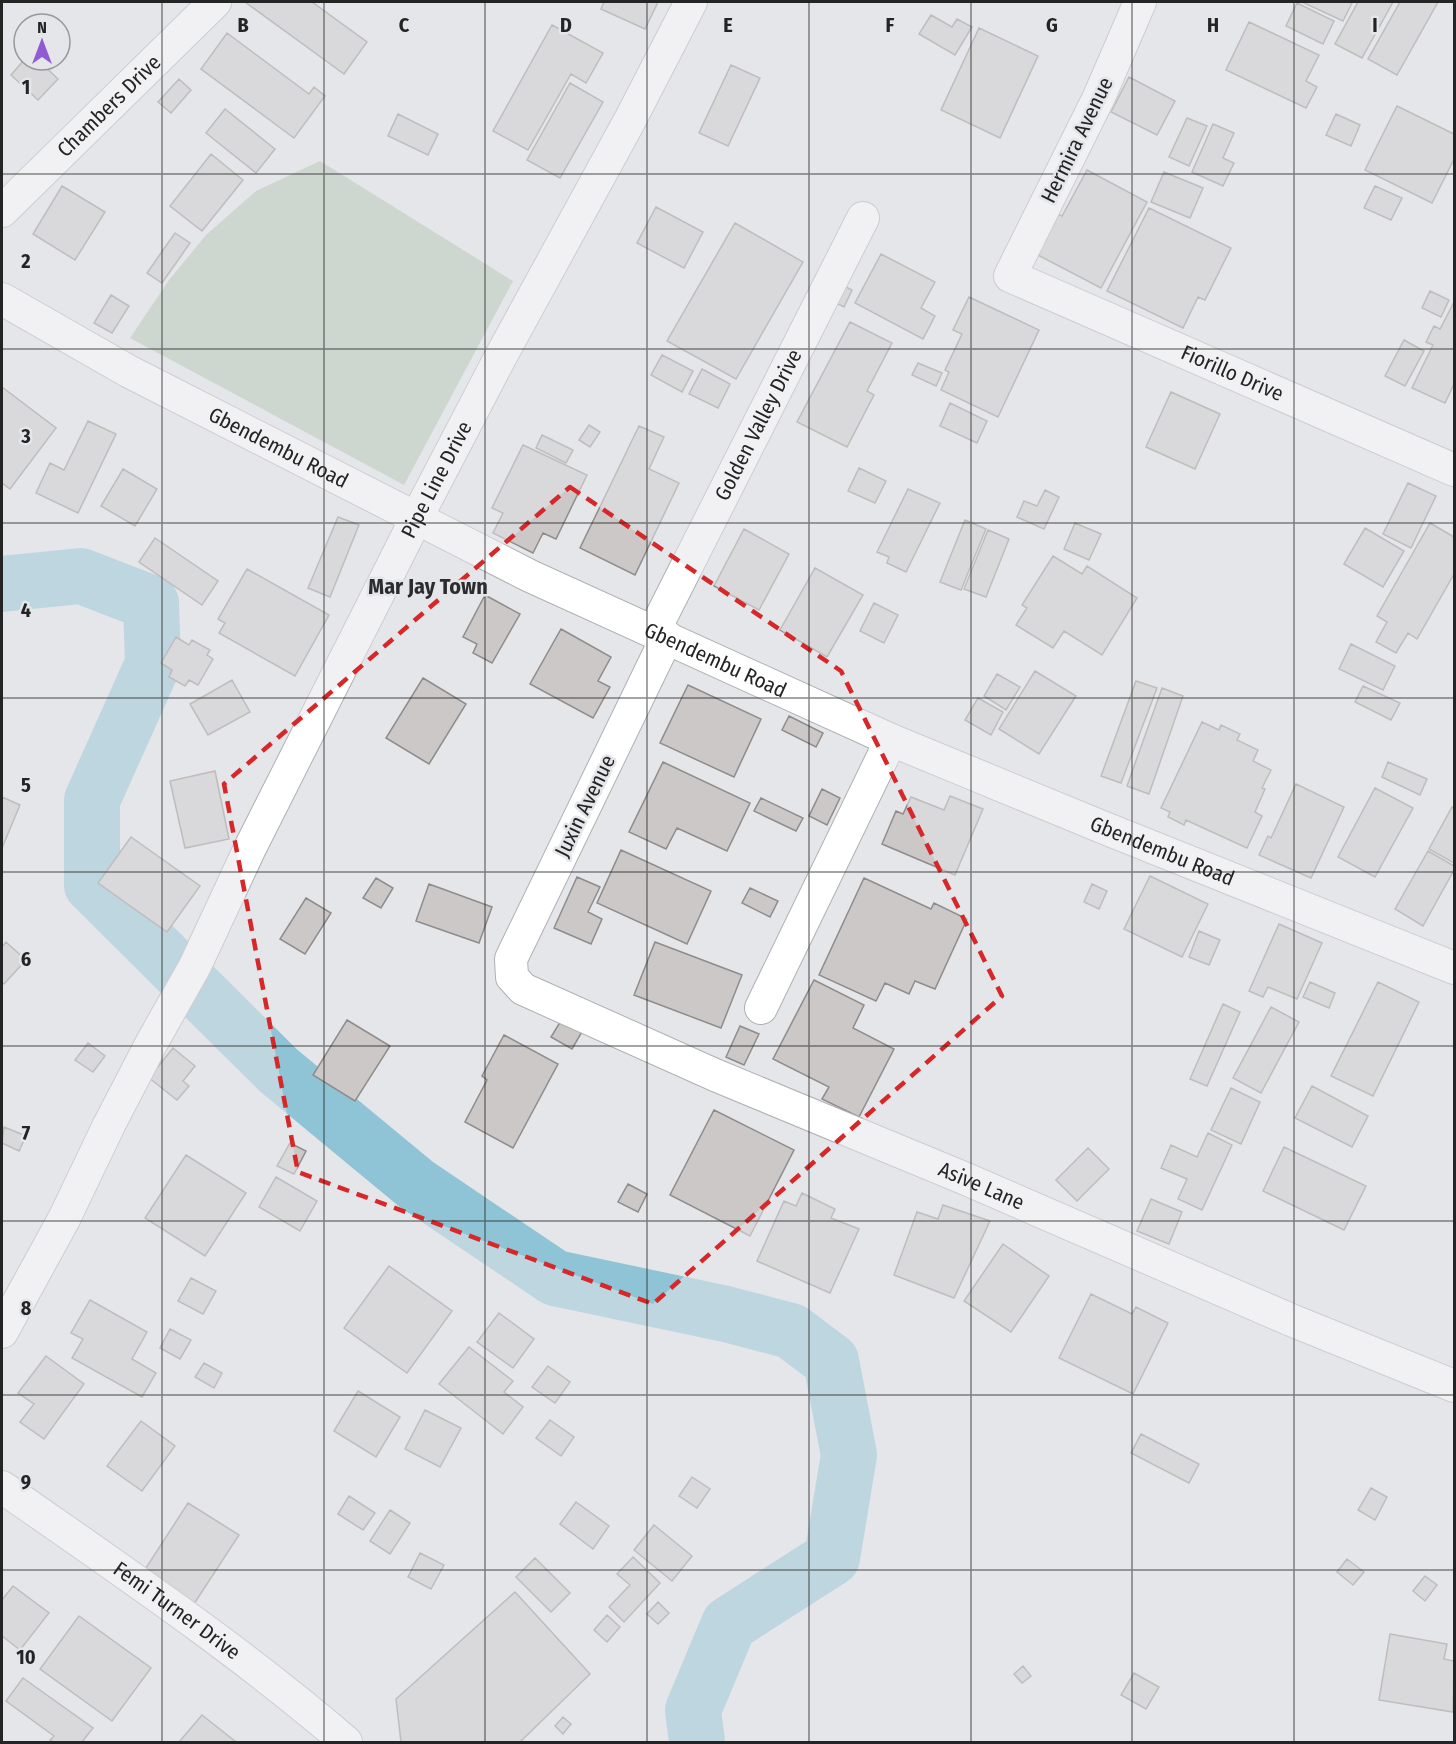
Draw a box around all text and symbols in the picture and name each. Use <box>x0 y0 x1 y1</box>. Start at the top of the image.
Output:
north arrow <box>12 12 72 72</box>
text: B <box>237 13 249 37</box>
text: C <box>399 13 410 37</box>
text: D <box>560 13 572 37</box>
text: E <box>723 13 733 37</box>
text: F <box>886 13 895 37</box>
text: G <box>1046 13 1058 37</box>
text: H <box>1207 13 1219 37</box>
text: I <box>1372 13 1378 37</box>
text: N <box>37 18 47 37</box>
street label: Chambers Drive <box>52 49 166 162</box>
street label: Hermira Avenue <box>1035 73 1119 207</box>
text: 1 <box>22 75 30 99</box>
text: 2 <box>20 249 31 273</box>
street label: Fiorillo Drive <box>1177 339 1287 407</box>
street label: Golden Valley Drive <box>709 345 807 505</box>
street label: Gbendembu Road <box>204 401 353 494</box>
street label: Pipe Line Drive <box>395 417 478 542</box>
text: 3 <box>20 424 31 448</box>
district label: Mar Jay Town <box>368 573 488 600</box>
text: 4 <box>21 598 31 622</box>
street label: Gbendembu Road <box>640 617 790 704</box>
street label: Juxin Avenue <box>549 751 621 861</box>
text: 5 <box>21 773 31 797</box>
street label: Gbendembu Road <box>1086 811 1238 892</box>
text: 6 <box>21 947 31 971</box>
text: 7 <box>22 1121 31 1145</box>
street label: Asive Lane <box>935 1156 1028 1216</box>
text: 8 <box>21 1296 32 1320</box>
text: 9 <box>21 1470 31 1494</box>
street label: Femi Turner Drive <box>108 1556 245 1665</box>
text: 10 <box>16 1645 36 1669</box>

